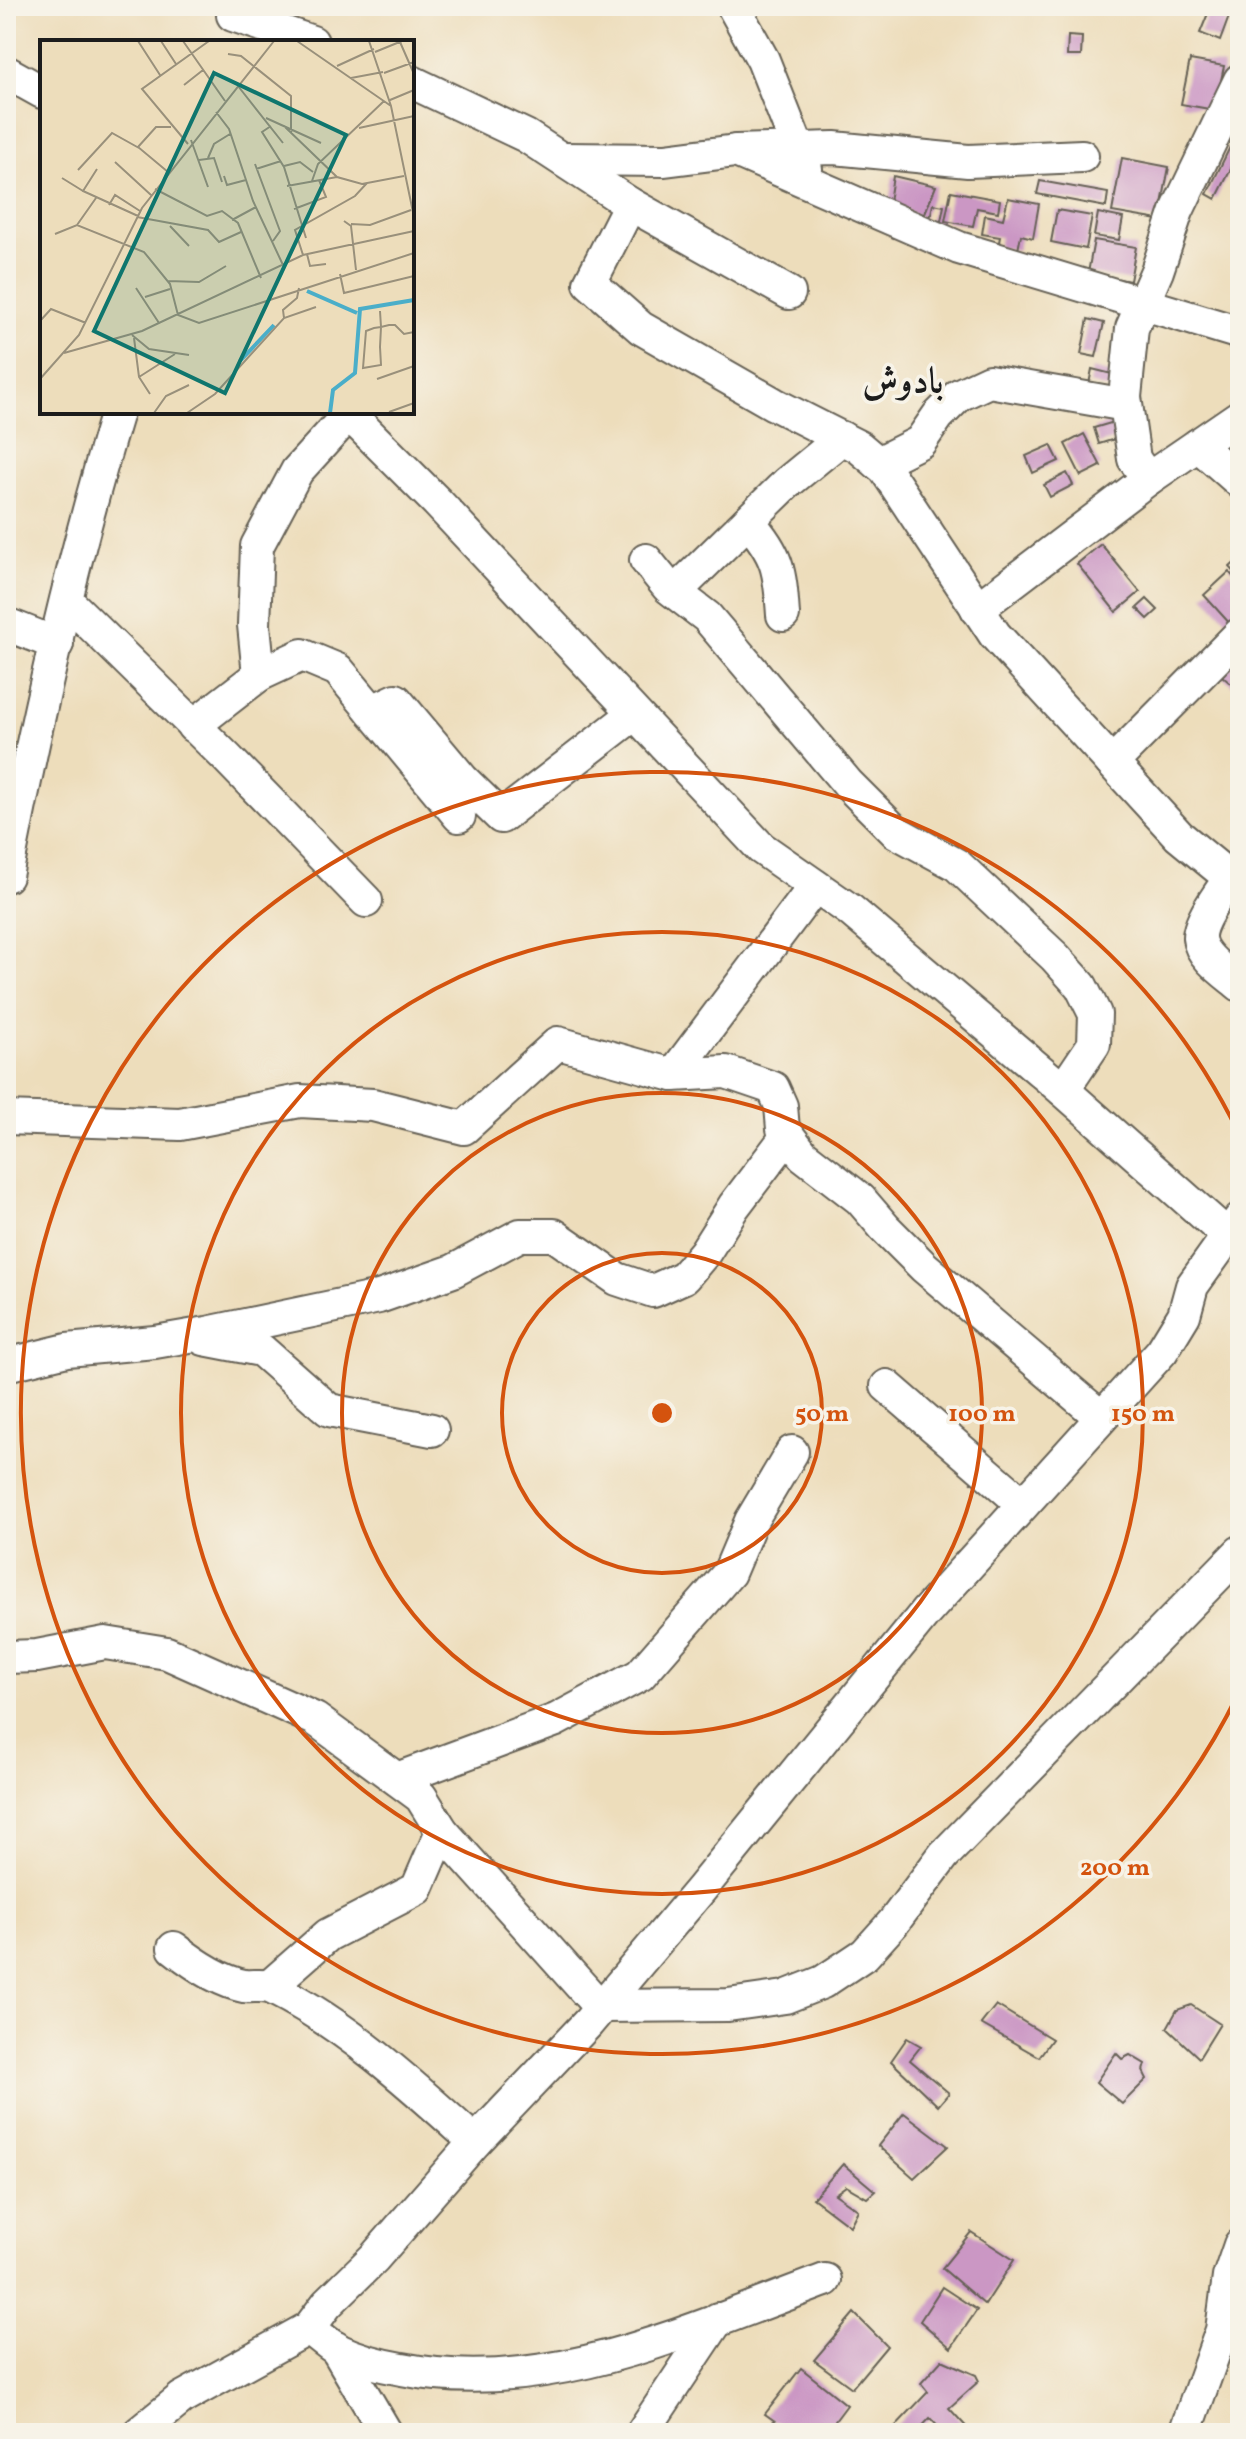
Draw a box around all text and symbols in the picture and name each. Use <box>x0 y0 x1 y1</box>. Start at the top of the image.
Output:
inset map <box>40 40 414 414</box>
district label: بادوش <box>862 358 944 408</box>
text: 50 m <box>795 1398 849 1432</box>
text: 100 m <box>948 1398 1016 1432</box>
text: 150 m <box>1111 1398 1175 1432</box>
centre of rings <box>648 1399 676 1427</box>
text: 200 m <box>1080 1852 1150 1886</box>

